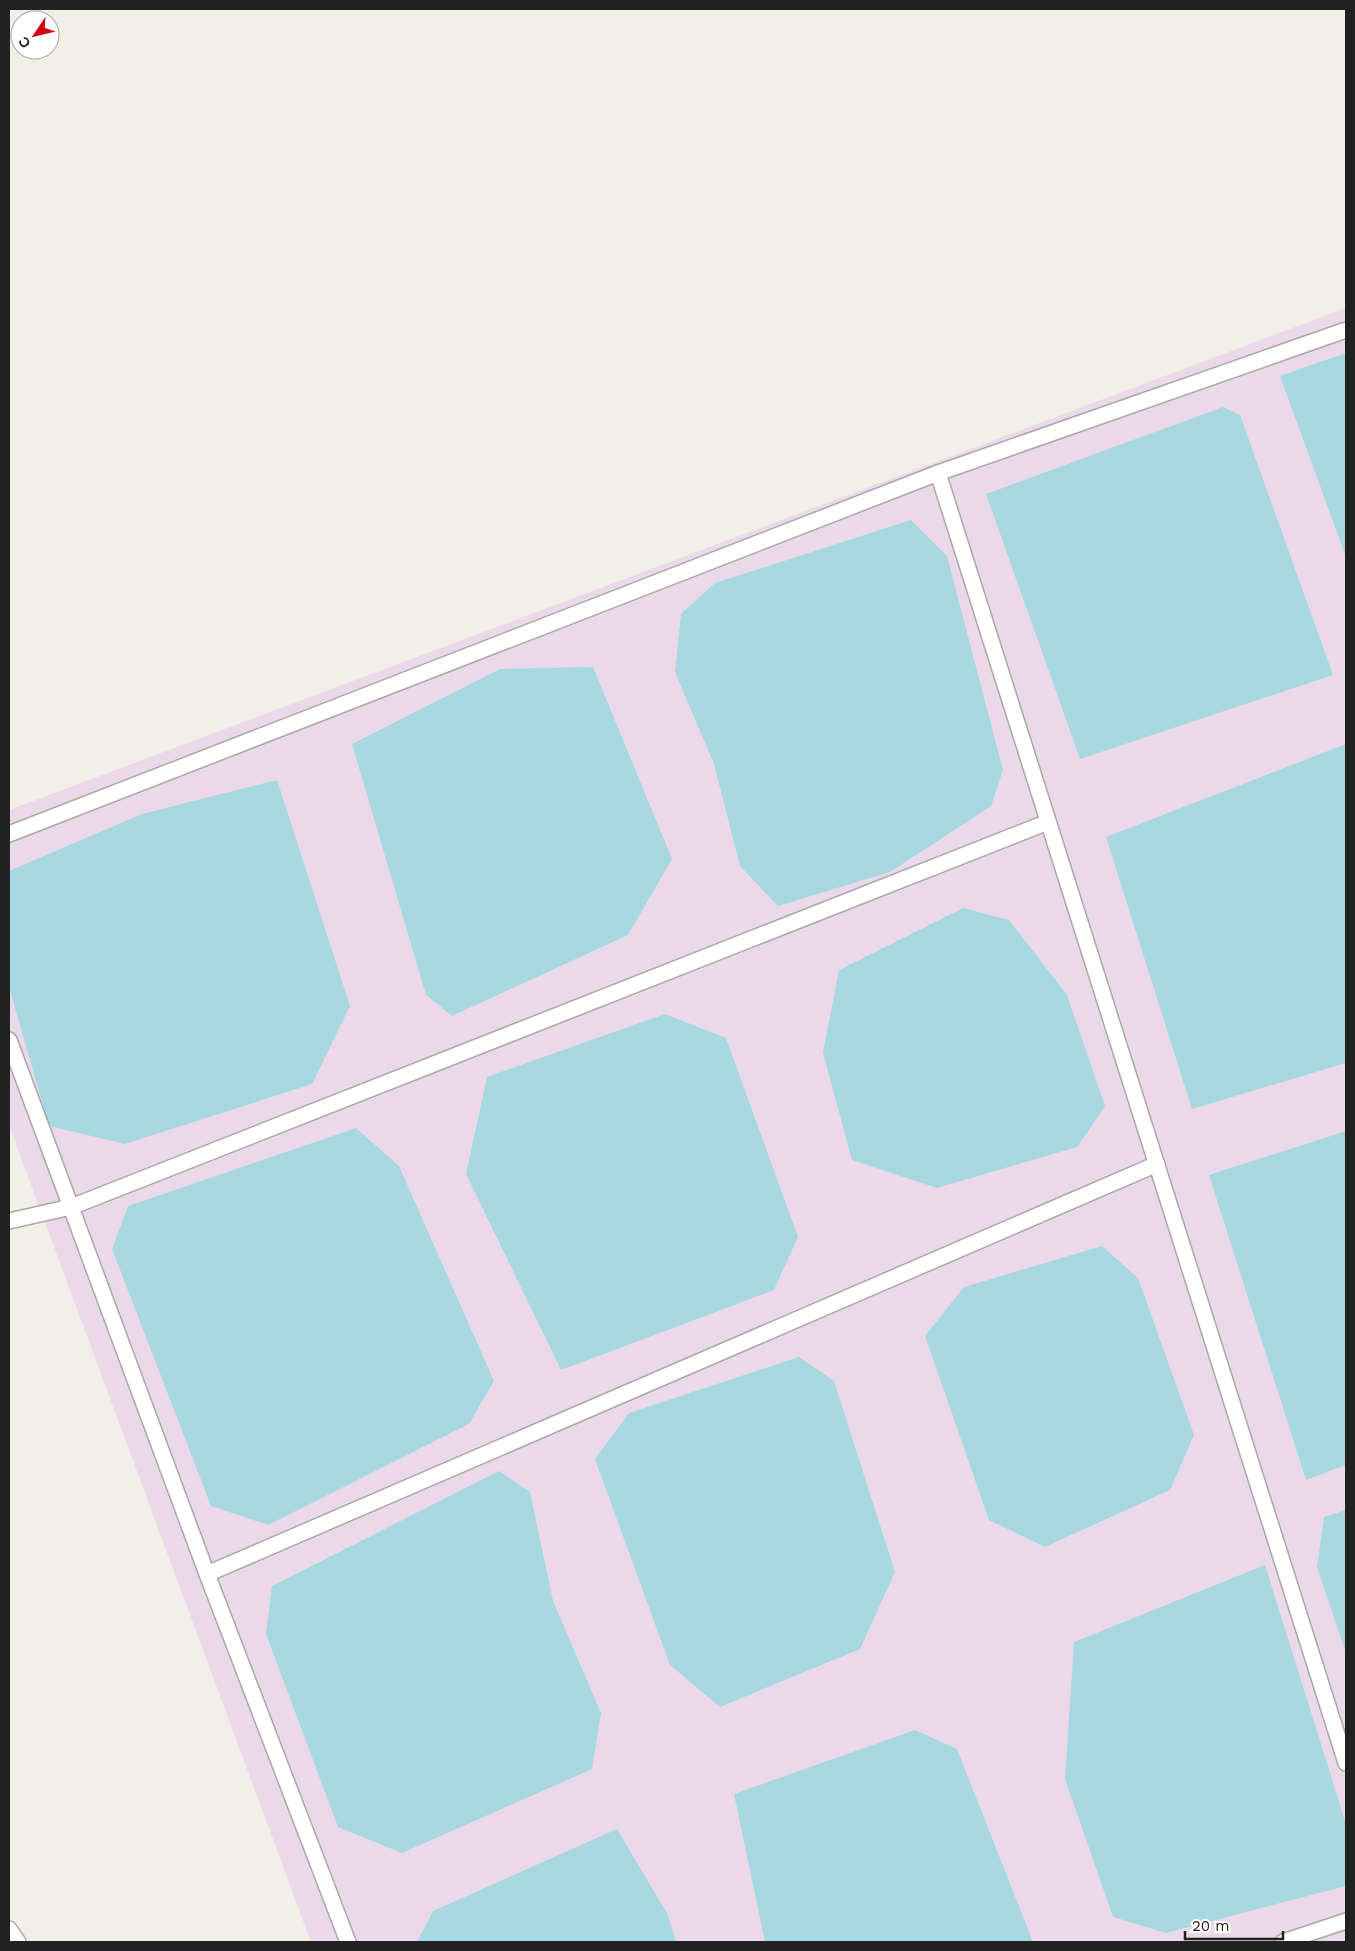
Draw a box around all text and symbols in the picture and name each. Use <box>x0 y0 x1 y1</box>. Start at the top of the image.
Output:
north arrow <box>10 10 60 60</box>
text: С <box>15 34 34 51</box>
scale bar <box>1185 1908 1282 1940</box>
text: 20 m <box>1192 1917 1230 1935</box>

